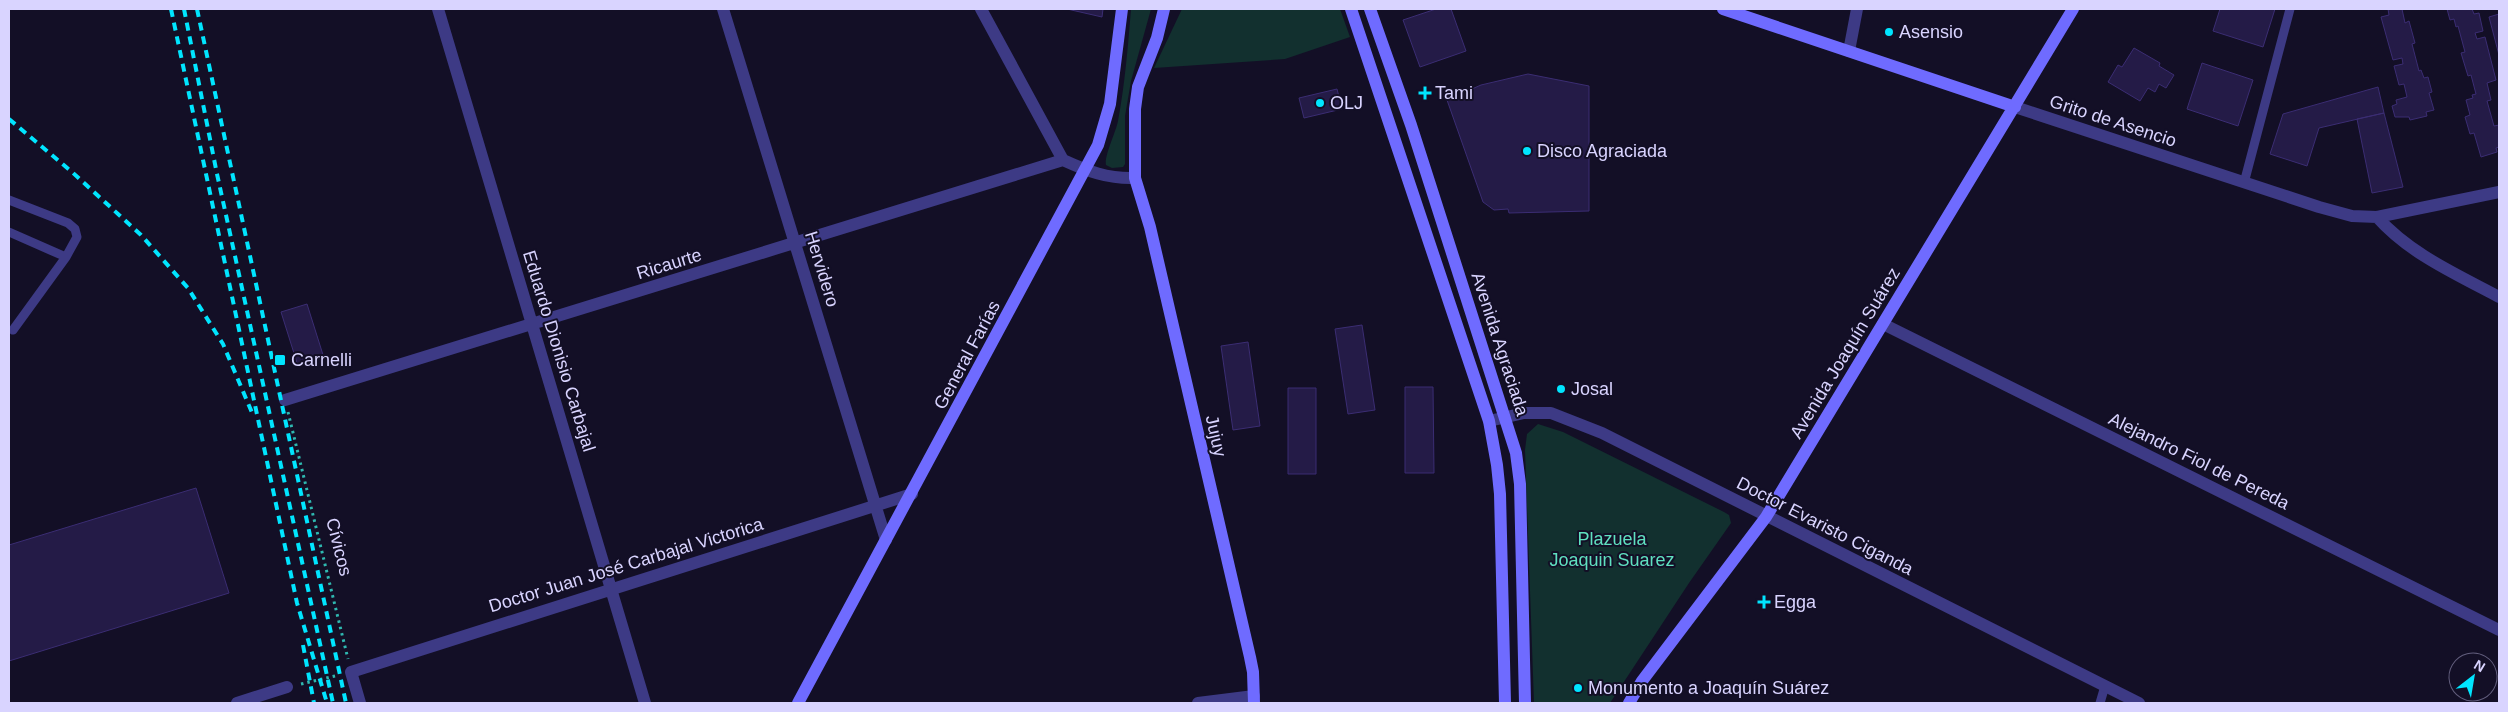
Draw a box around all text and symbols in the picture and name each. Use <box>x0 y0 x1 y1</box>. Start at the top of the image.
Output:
place label: Asensio <box>1899 22 1963 42</box>
marker: Asensio <box>1883 26 1895 38</box>
place label: Tami <box>1435 83 1473 103</box>
marker: Tami <box>1419 87 1431 99</box>
street label: Grito de Asencio <box>2047 91 2179 151</box>
place label: OLJ <box>1330 93 1363 113</box>
marker: OLJ <box>1314 97 1326 109</box>
place label: Disco Agraciada <box>1537 141 1668 161</box>
marker: Disco Agraciada <box>1521 145 1533 157</box>
street label: Hervidero <box>801 229 843 309</box>
street label: Ricaurte <box>634 245 704 283</box>
street label: Eduardo Dionisio Carbajal <box>519 248 599 454</box>
street label: Avenida Joaquín Suárez <box>1786 264 1904 442</box>
street label: Avenida Agraciada <box>1467 270 1533 419</box>
street label: General Farías <box>930 297 1004 413</box>
place label: Carnelli <box>291 350 352 370</box>
marker: Carnelli <box>273 353 287 367</box>
place label: Josal <box>1571 379 1613 399</box>
marker: Josal <box>1555 383 1567 395</box>
street label: Alejandro Fiol de Pereda <box>2106 409 2293 514</box>
street label: Jujuy <box>1202 413 1230 459</box>
street label: Doctor Evaristo Ciganda <box>1734 473 1917 580</box>
street label: Doctor Juan José Carbajal Victorica <box>486 513 767 616</box>
street label: Cívicos <box>322 516 356 578</box>
park label: Plazuela Joaquin Suarez <box>1549 529 1675 570</box>
place label: Egga <box>1774 592 1817 612</box>
marker: Egga <box>1758 596 1770 608</box>
north arrow <box>2448 652 2498 702</box>
text: N <box>2471 656 2488 675</box>
place label: Monumento a Joaquín Suárez <box>1588 678 1829 698</box>
marker: Monumento a Joaquín Suárez <box>1572 682 1584 694</box>

